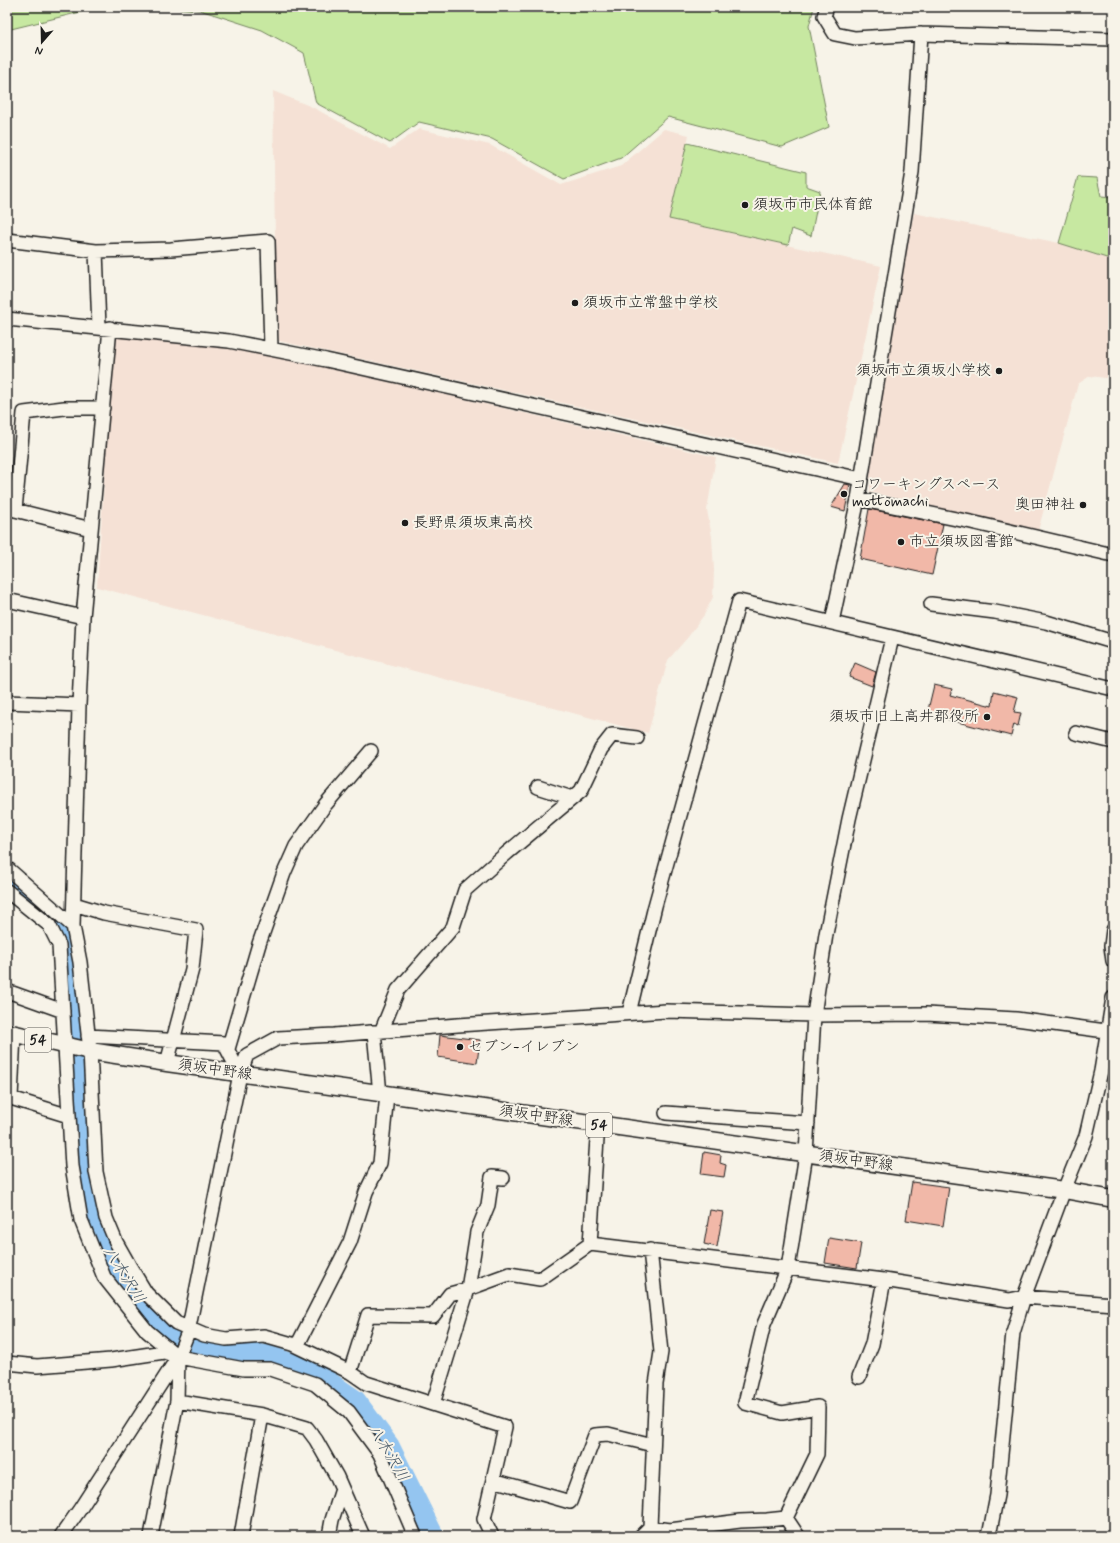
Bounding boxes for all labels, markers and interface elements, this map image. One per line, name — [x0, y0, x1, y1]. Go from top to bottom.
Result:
north arrow — [22, 22, 62, 62]
text: N — [33, 43, 45, 58]
place label: 須坂市市民体育館 — [753, 195, 873, 215]
marker: 須坂市市民体育館 — [740, 200, 750, 210]
place label: 須坂市立常盤中学校 — [583, 293, 718, 313]
marker: 須坂市立常盤中学校 — [570, 298, 580, 308]
place label: 須坂市立須坂小学校 — [856, 361, 991, 381]
marker: 須坂市立須坂小学校 — [994, 366, 1004, 376]
place label: コワーキングスペース mottomachi — [852, 475, 1000, 512]
marker: コワーキングスペース mottomachi — [839, 489, 849, 499]
place label: 奥田神社 — [1015, 495, 1075, 515]
marker: 奥田神社 — [1078, 500, 1088, 510]
place label: 長野県須坂東高校 — [413, 513, 533, 533]
marker: 長野県須坂東高校 — [400, 518, 410, 528]
place label: 市立須坂図書館 — [909, 532, 1014, 552]
marker: 市立須坂図書館 — [896, 537, 906, 547]
place label: 須坂市旧上高井郡役所 — [829, 707, 979, 727]
marker: 須坂市旧上高井郡役所 — [982, 712, 992, 722]
road number: 54 — [25, 1028, 51, 1052]
place label: セブン-イレブン — [468, 1037, 580, 1057]
marker: セブン-イレブン — [455, 1042, 465, 1052]
street label: 須坂中野線 — [176, 1055, 254, 1085]
street label: 須坂中野線 — [497, 1101, 575, 1131]
road number: 54 — [586, 1113, 612, 1137]
street label: 須坂中野線 — [817, 1146, 895, 1176]
water label: 八木沢川 — [98, 1242, 150, 1308]
water label: 八木沢川 — [363, 1420, 413, 1486]

